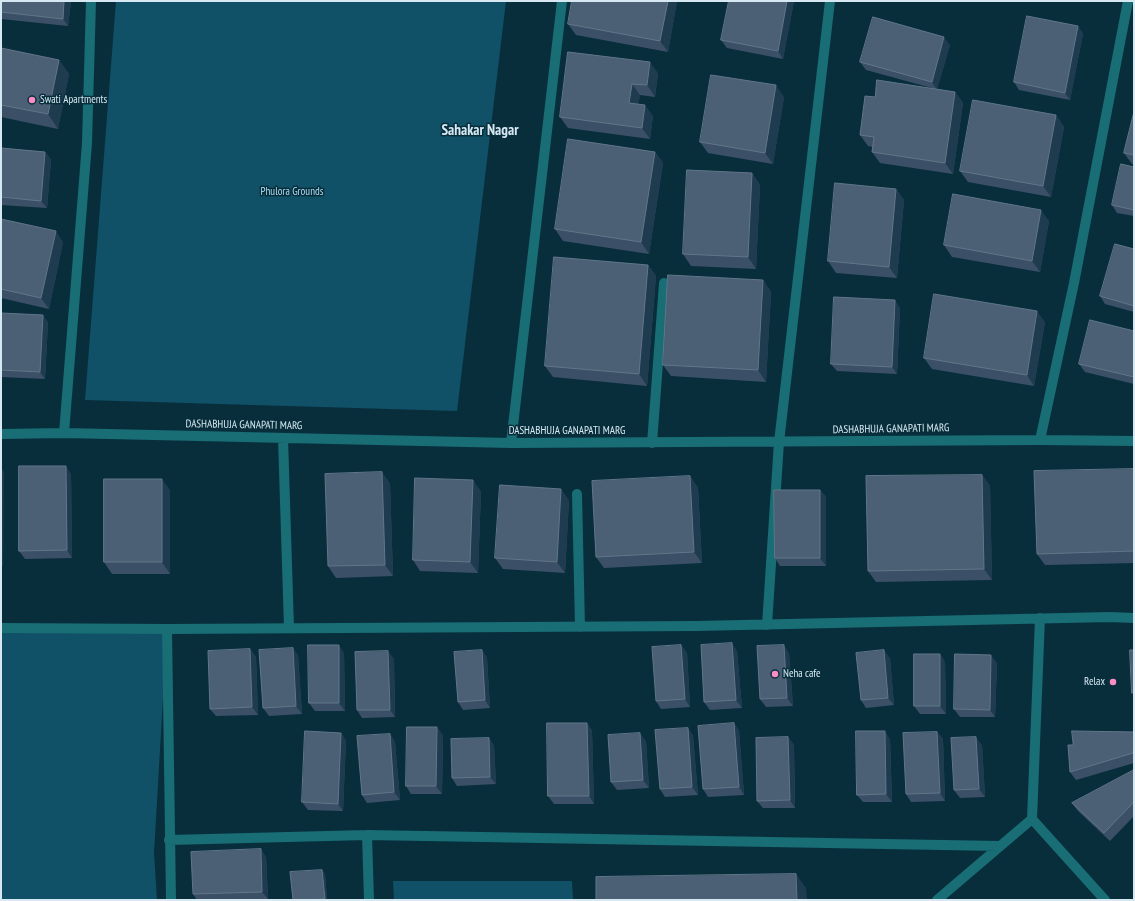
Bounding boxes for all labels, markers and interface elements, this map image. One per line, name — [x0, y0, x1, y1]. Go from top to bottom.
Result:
place label: Swati Apartments — [40, 93, 107, 107]
marker: Swati Apartments — [27, 95, 37, 105]
district label: Sahakar Nagar — [441, 122, 519, 140]
park label: Phulora Grounds — [261, 185, 323, 199]
street label: DASHABHUJA GANAPATI MARG — [186, 417, 302, 433]
street label: DASHABHUJA GANAPATI MARG — [833, 421, 949, 437]
street label: DASHABHUJA GANAPATI MARG — [509, 424, 625, 438]
place label: Neha cafe — [783, 667, 821, 681]
marker: Neha cafe — [770, 669, 780, 679]
place label: Relax — [1084, 675, 1105, 689]
marker: Relax — [1108, 677, 1118, 687]

